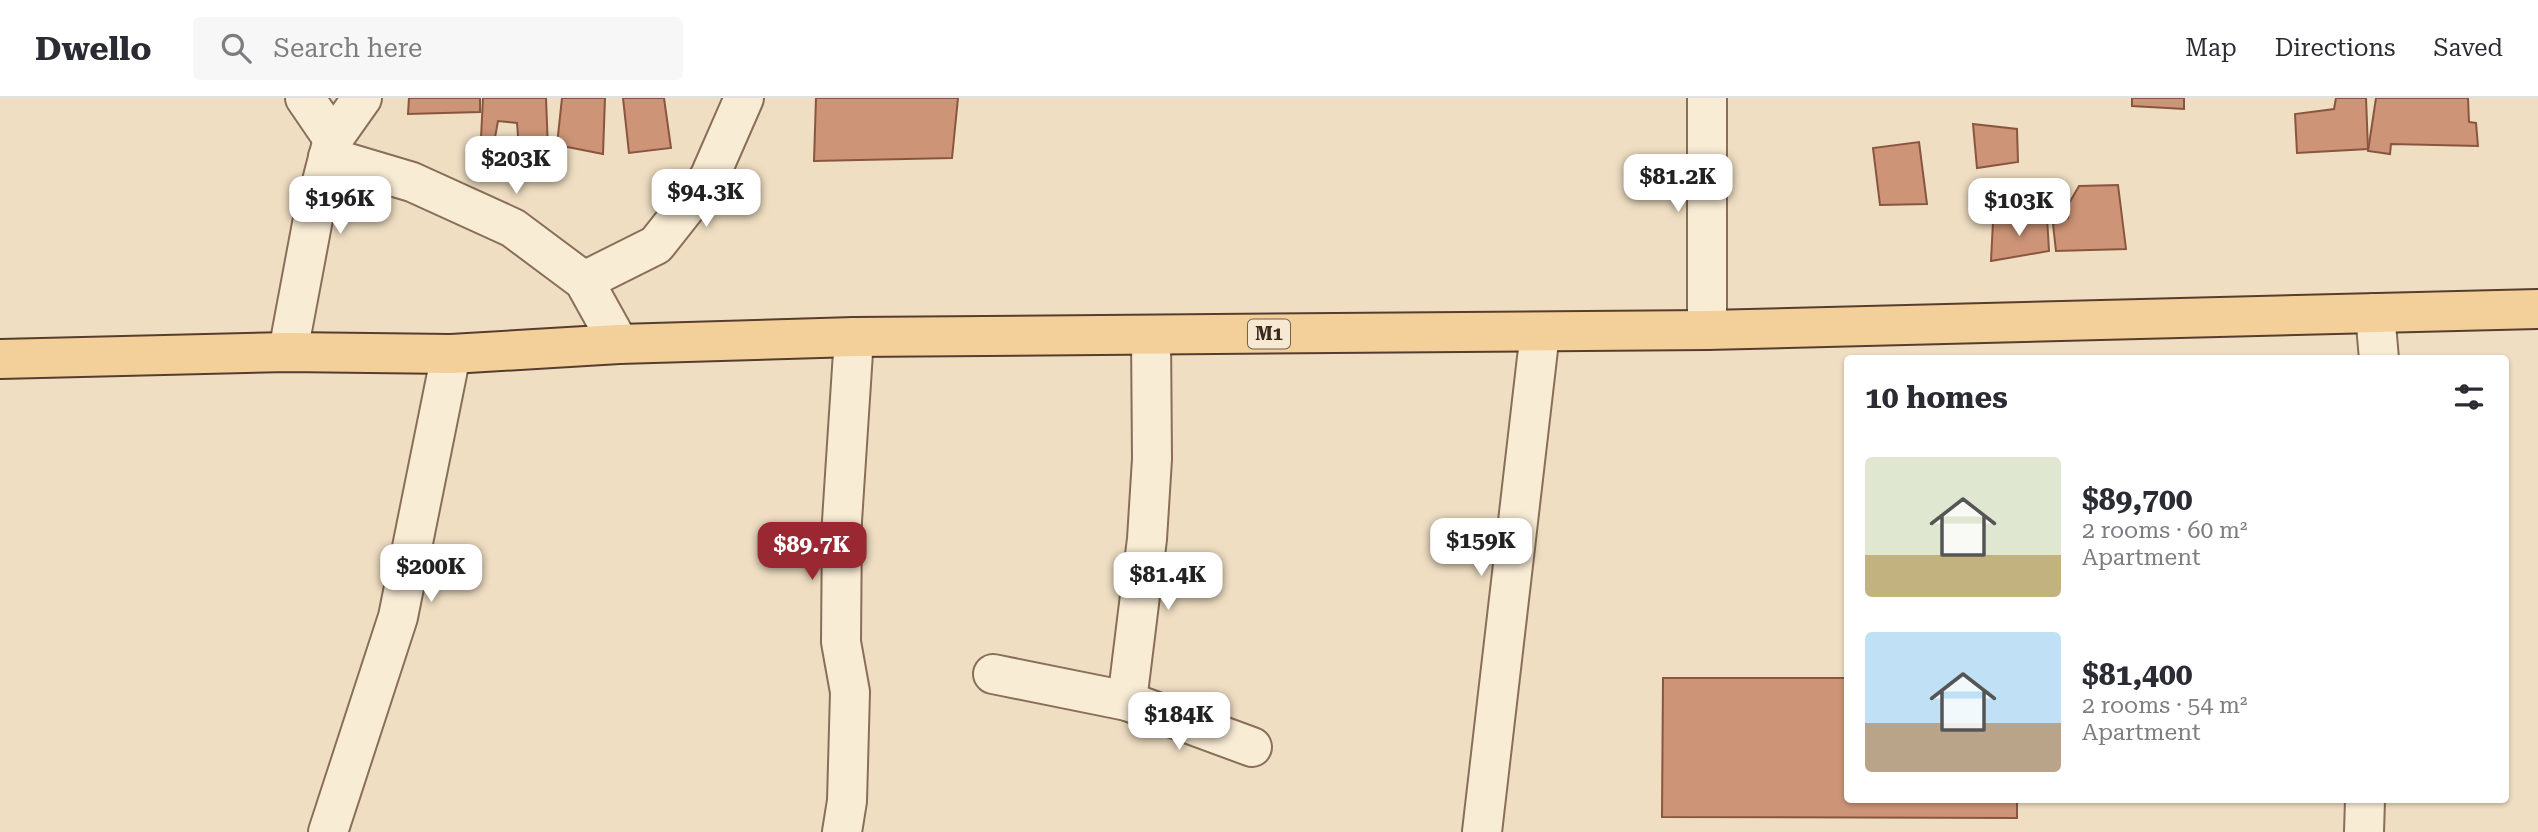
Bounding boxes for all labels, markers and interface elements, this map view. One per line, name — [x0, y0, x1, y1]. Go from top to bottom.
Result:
search box — [193, 17, 683, 80]
text: Dwello — [35, 29, 151, 68]
icon: search — [217, 29, 255, 67]
text: Search here — [273, 33, 422, 63]
text: Map — [2185, 34, 2237, 62]
text: Directions — [2275, 34, 2395, 62]
text: Saved — [2433, 34, 2503, 62]
pin: $203K — [467, 136, 565, 196]
text: $203K — [481, 145, 551, 172]
pin: $81.2K — [1621, 155, 1735, 214]
text: $81.2K — [1640, 163, 1716, 190]
pin: $94.3K — [649, 170, 763, 229]
pin: $196K — [291, 176, 389, 236]
text: $94.3K — [668, 178, 744, 205]
pin: $103K — [1970, 178, 2068, 238]
text: $196K — [305, 185, 375, 212]
text: $103K — [1984, 187, 2054, 214]
road number: M1 — [1248, 320, 1290, 348]
icon: filters — [2450, 378, 2488, 416]
text: 10 homes — [1865, 380, 2008, 415]
text: $89,700 — [2082, 482, 2193, 517]
icon: home — [1921, 485, 2005, 569]
text: 2 rooms · 60 m² — [2082, 517, 2248, 544]
pin: $159K — [1432, 518, 1530, 578]
pin: $89.7K — [755, 522, 869, 582]
text: $159K — [1446, 527, 1516, 554]
text: $89.7K — [774, 531, 850, 558]
text: Apartment — [2082, 544, 2201, 571]
pin: $200K — [382, 545, 480, 604]
pin: $81.4K — [1111, 552, 1225, 612]
text: $200K — [396, 553, 466, 580]
text: $81.4K — [1130, 561, 1206, 588]
text: $81,400 — [2082, 657, 2193, 692]
icon: home — [1921, 660, 2005, 744]
pin: $184K — [1130, 692, 1228, 752]
text: 2 rooms · 54 m² — [2082, 692, 2248, 719]
text: $184K — [1144, 701, 1214, 728]
text: Apartment — [2082, 719, 2201, 746]

